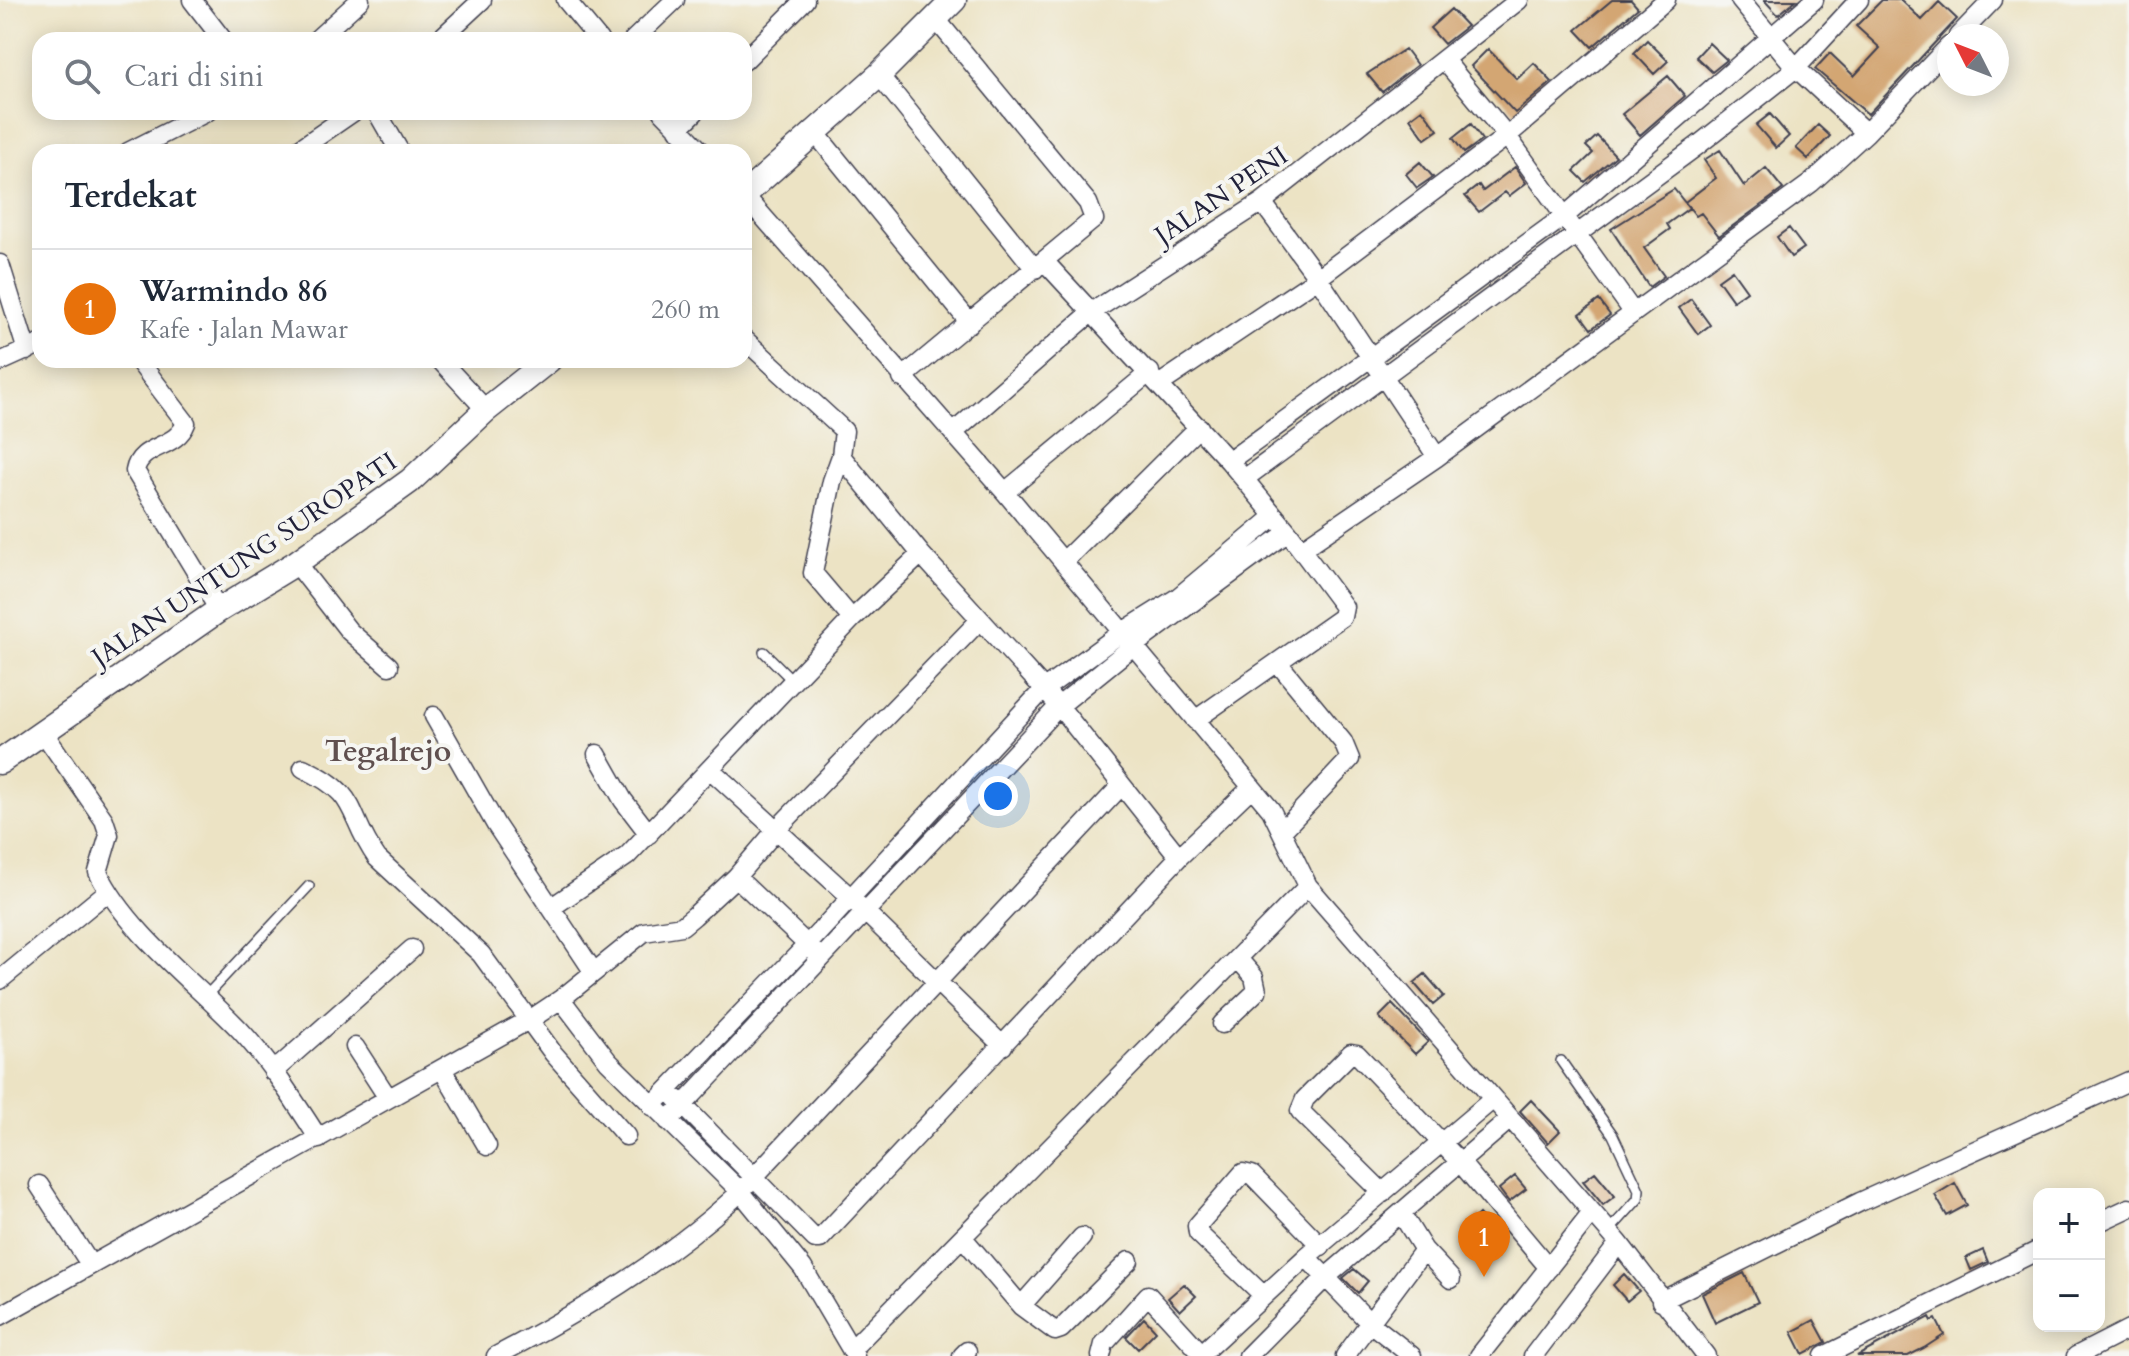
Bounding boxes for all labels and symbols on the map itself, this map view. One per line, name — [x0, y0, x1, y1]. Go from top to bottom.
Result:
north arrow — [1937, 24, 2009, 96]
street label: JALAN PENI — [1145, 138, 1295, 255]
street label: JALAN UNTUNG SUROPATI — [82, 444, 404, 677]
district label: Tegalrejo — [325, 731, 451, 772]
your location — [978, 776, 1018, 816]
pin: 1 — [1458, 1211, 1510, 1277]

